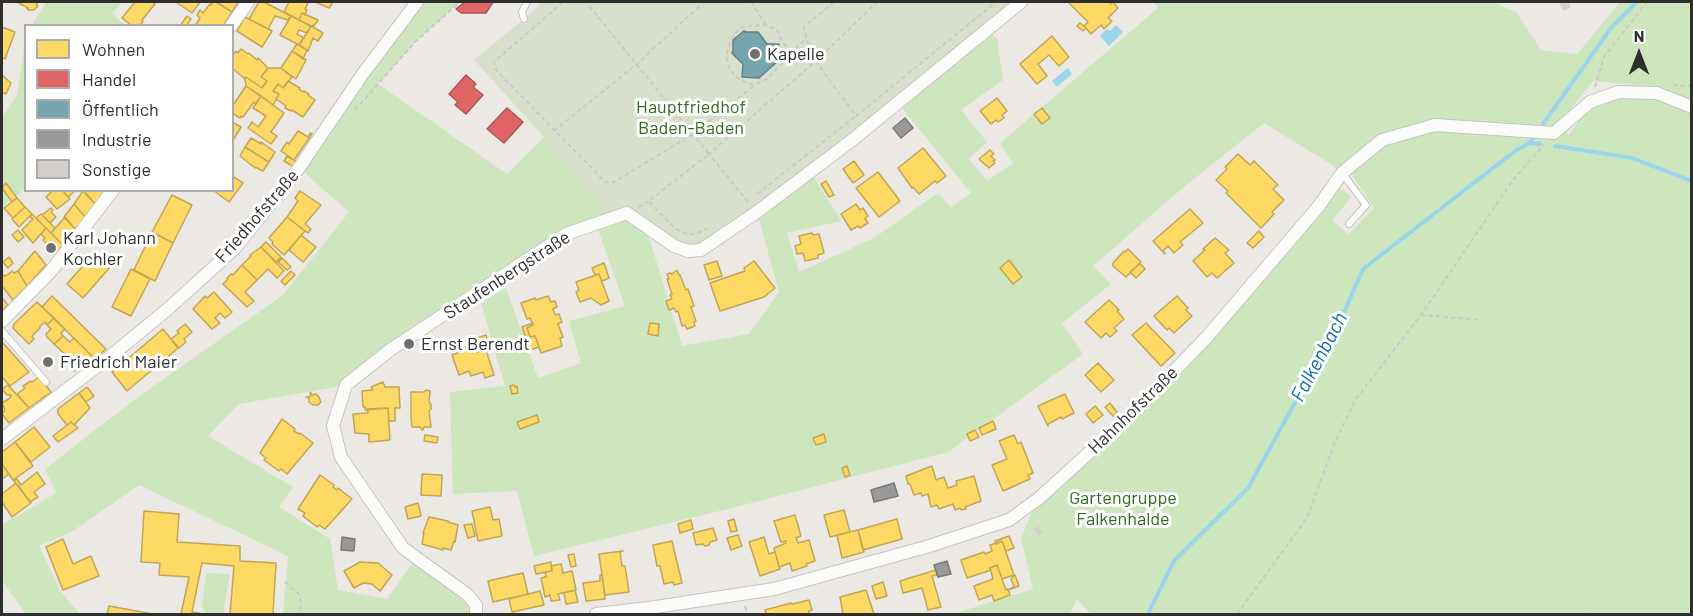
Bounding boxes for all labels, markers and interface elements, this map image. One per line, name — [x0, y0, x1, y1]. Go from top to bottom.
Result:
legend — [24, 24, 234, 192]
north arrow — [1609, 24, 1669, 84]
text: N — [1634, 26, 1644, 45]
text: Wohnen — [82, 38, 145, 60]
place label: Kapelle — [767, 43, 824, 65]
marker: Kapelle — [748, 47, 762, 61]
text: Handel — [82, 68, 136, 90]
park label: Hauptfriedhof Baden-Baden — [636, 96, 746, 138]
text: Öffentlich — [82, 98, 159, 120]
text: Industrie — [82, 128, 152, 150]
text: Sonstige — [82, 158, 151, 180]
street label: Friedhofstraße — [211, 165, 303, 267]
street label: Staufenbergstraße — [440, 226, 574, 324]
place label: Karl Johann Kochler — [63, 227, 156, 270]
marker: Karl Johann Kochler — [44, 241, 58, 255]
water label: Falkenbach — [1286, 308, 1352, 406]
place label: Ernst Berendt — [421, 333, 530, 355]
marker: Ernst Berendt — [402, 337, 416, 351]
place label: Friedrich Maier — [60, 351, 177, 373]
marker: Friedrich Maier — [41, 355, 55, 369]
street label: Hahnhofstraße — [1084, 362, 1182, 458]
park label: Gartengruppe Falkenhalde — [1069, 487, 1177, 530]

